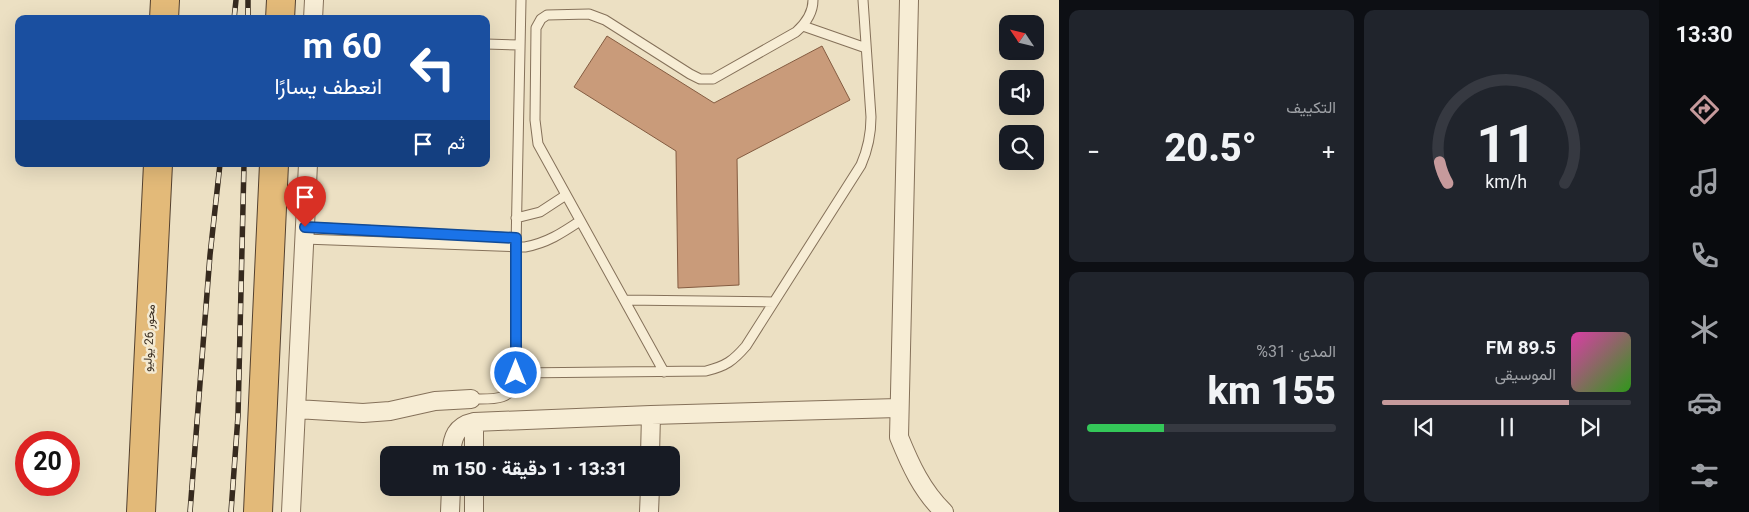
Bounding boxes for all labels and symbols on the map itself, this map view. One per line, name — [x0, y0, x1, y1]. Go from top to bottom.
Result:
north arrow — [999, 15, 1044, 60]
pin — [284, 176, 326, 227]
street label: محور 26 يوليو — [139, 304, 161, 372]
position arrow — [489, 346, 541, 398]
speed limit sign: 20 — [15, 431, 80, 496]

